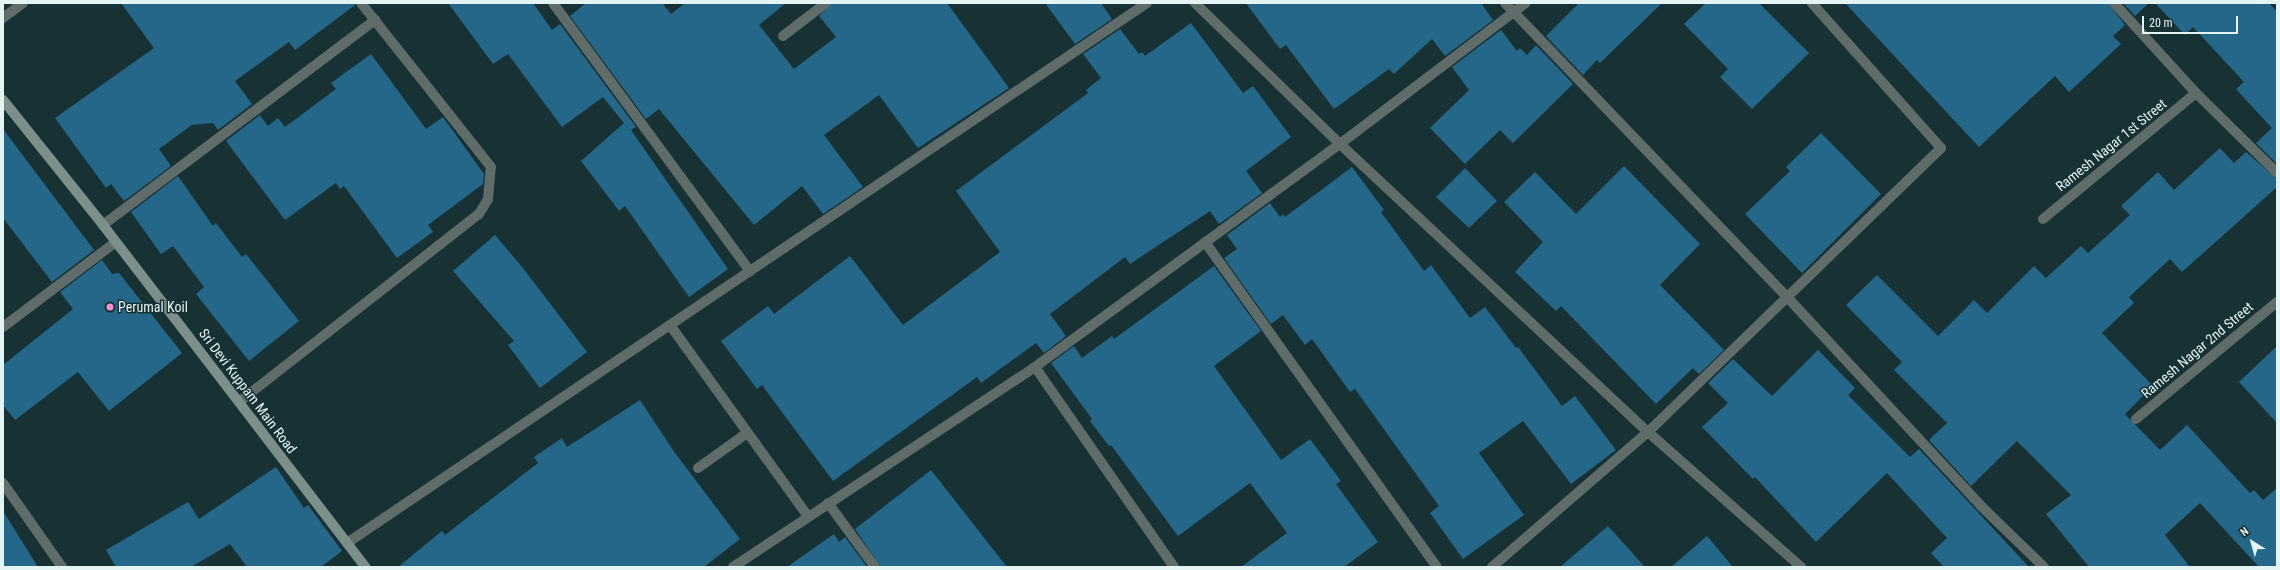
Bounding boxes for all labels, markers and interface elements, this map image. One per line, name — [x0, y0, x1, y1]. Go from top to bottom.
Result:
scale bar — [2144, 8, 2240, 34]
text: 20 m — [2149, 16, 2173, 30]
street label: Ramesh Nagar 1st Street — [2052, 95, 2170, 195]
street label: Ramesh Nagar 2nd Street — [2138, 298, 2256, 402]
place label: Perumal Koil — [118, 299, 188, 315]
marker: Perumal Koil — [105, 302, 115, 312]
street label: Sri Devi Kuppam Main Road — [196, 325, 300, 457]
north arrow — [2232, 522, 2272, 562]
text: N — [2238, 525, 2251, 539]

